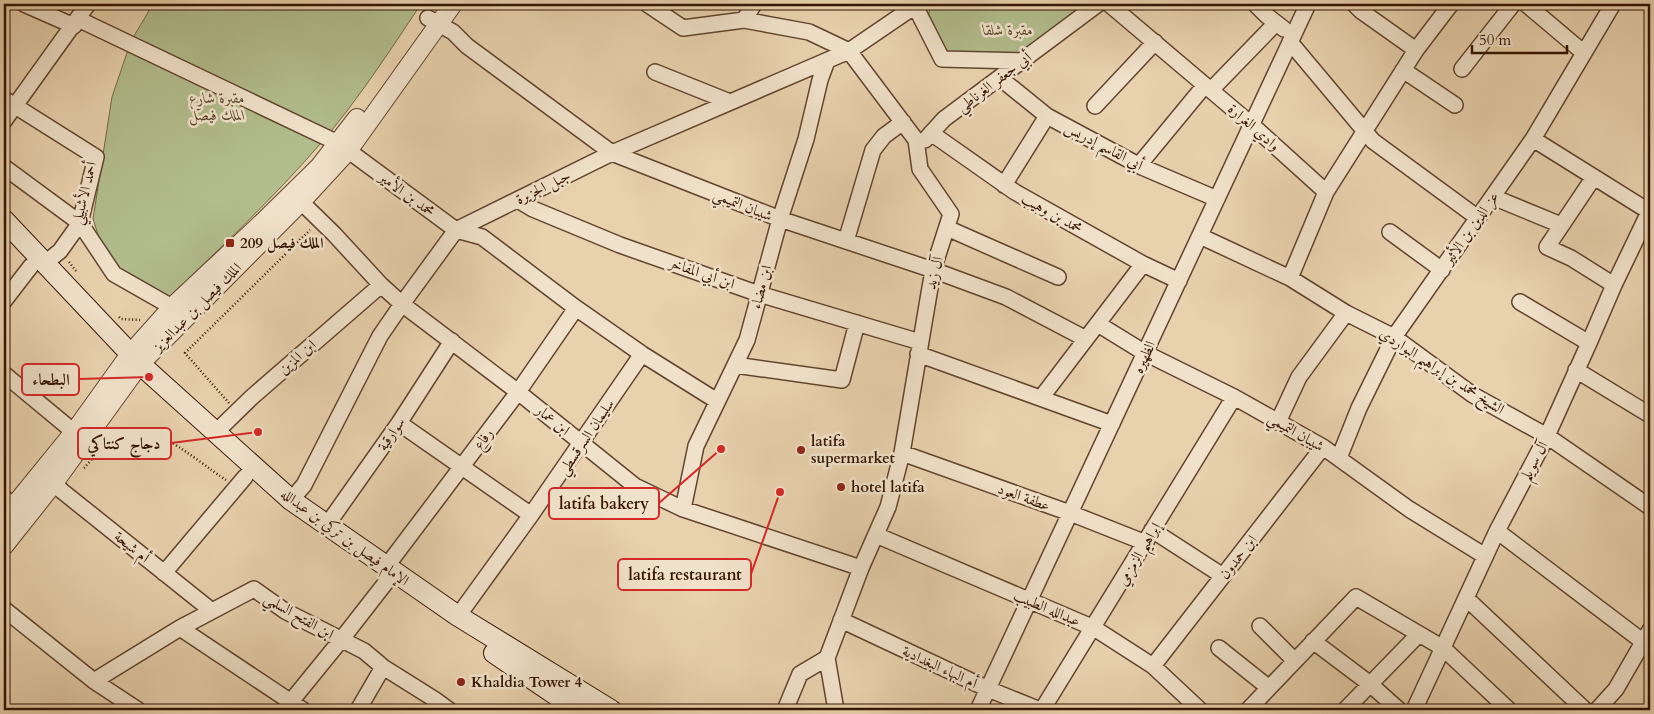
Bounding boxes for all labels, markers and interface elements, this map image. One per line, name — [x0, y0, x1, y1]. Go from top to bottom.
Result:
park label: مقبرة شلقا — [981, 20, 1033, 40]
scale bar — [1472, 22, 1566, 54]
text: 50 m — [1479, 30, 1511, 50]
street label: أبي جعفر الغرناطي — [952, 46, 1038, 120]
park label: مقبرة شارع الملك فيصل — [189, 88, 245, 126]
street label: وادي الغرارة — [1222, 99, 1284, 157]
street label: أبي القاسم إدريس — [1059, 116, 1148, 180]
street label: أحمد الأشبيلي — [66, 159, 105, 228]
street label: محمد بن الأمير — [374, 165, 440, 221]
street label: جبل الجزيرة — [512, 165, 574, 210]
street label: شيبان التميمي — [709, 184, 776, 230]
street label: عز الدين بن الأثير — [1437, 187, 1504, 271]
street label: محمد بن وهيب — [1018, 188, 1086, 238]
place label: الملك فيصل 209 — [240, 233, 323, 254]
marker: الملك فيصل 209 — [224, 237, 236, 249]
street label: ابن أبي المفاخر — [664, 251, 738, 295]
street label: آل زيد — [920, 253, 948, 292]
street label: الملك فيصل بن عبدالعزيز — [147, 258, 247, 358]
street label: ابن مضاء — [746, 263, 776, 311]
street label: الشيخ محمد بن إبراهيم البواردي — [1373, 323, 1508, 423]
street label: ابن المزين — [274, 335, 320, 379]
street label: الظهيره — [1128, 337, 1160, 377]
callout: البطحاء — [22, 364, 79, 395]
text: البطحاء — [32, 369, 70, 391]
street label: سليمان السرقسطي — [553, 395, 622, 481]
street label: ابن عمار — [530, 399, 574, 440]
street label: شيبان التميمي — [1262, 408, 1328, 460]
street label: سوارقية — [372, 413, 410, 455]
street label: رفاع — [468, 424, 500, 456]
callout: دجاج كنتاكي — [78, 428, 171, 459]
place label: latifa supermarket — [811, 431, 896, 468]
text: دجاج كنتاكي — [86, 433, 161, 458]
street label: آل سويلم — [1515, 436, 1558, 487]
marker: latifa supermarket — [795, 444, 807, 456]
place label: hotel latifa — [851, 477, 925, 497]
street label: عطفة العود — [995, 478, 1053, 516]
marker: hotel latifa — [835, 481, 847, 493]
street label: الإمام فيصل بن تركي بن عبدالله — [275, 484, 413, 593]
callout: latifa bakery — [549, 488, 659, 519]
text: latifa bakery — [559, 493, 649, 515]
street label: إبراهيم الزمزمي — [1112, 517, 1171, 592]
street label: أم شيحة — [108, 526, 155, 570]
street label: ابن حمدون — [1214, 531, 1262, 583]
callout: latifa restaurant — [618, 559, 751, 590]
text: latifa restaurant — [628, 564, 742, 586]
street label: عبدالله الطبيب — [1010, 585, 1084, 631]
street label: ابن الفتح السلمي — [258, 588, 338, 648]
street label: أم البهاء البغدادية — [898, 640, 982, 696]
place label: Khaldia Tower 4 — [471, 672, 582, 692]
marker: Khaldia Tower 4 — [455, 676, 467, 688]

